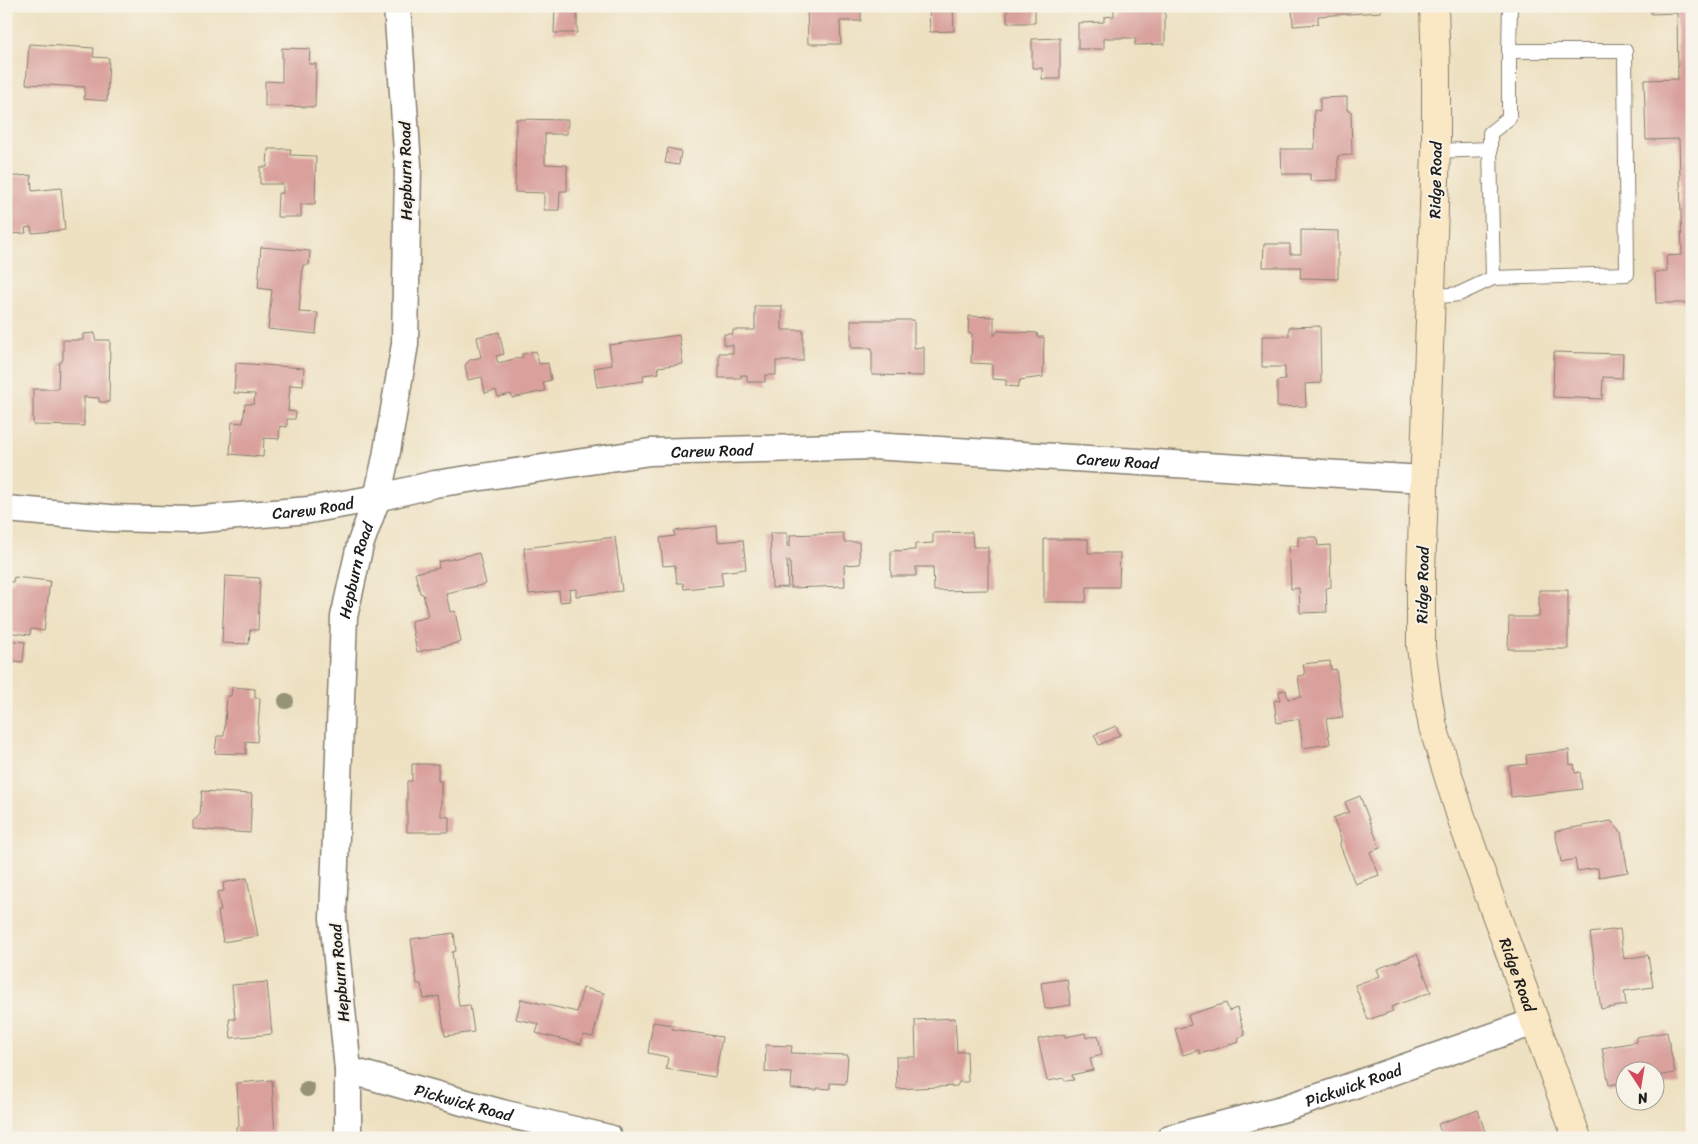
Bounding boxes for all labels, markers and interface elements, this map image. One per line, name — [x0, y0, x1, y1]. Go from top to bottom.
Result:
street label: Hepburn Road — [390, 120, 421, 221]
street label: Ridge Road — [1420, 140, 1451, 219]
street label: Carew Road — [671, 435, 755, 466]
street label: Carew Road — [1076, 444, 1161, 478]
street label: Carew Road — [271, 488, 358, 528]
street label: Hepburn Road — [330, 517, 383, 621]
street label: Ridge Road — [1407, 545, 1438, 624]
street label: Hepburn Road — [321, 921, 358, 1023]
street label: Ridge Road — [1491, 934, 1545, 1017]
street label: Pickwick Road — [1301, 1055, 1407, 1116]
north arrow — [1616, 1062, 1666, 1112]
street label: Pickwick Road — [411, 1075, 517, 1130]
text: N — [1635, 1085, 1651, 1112]

